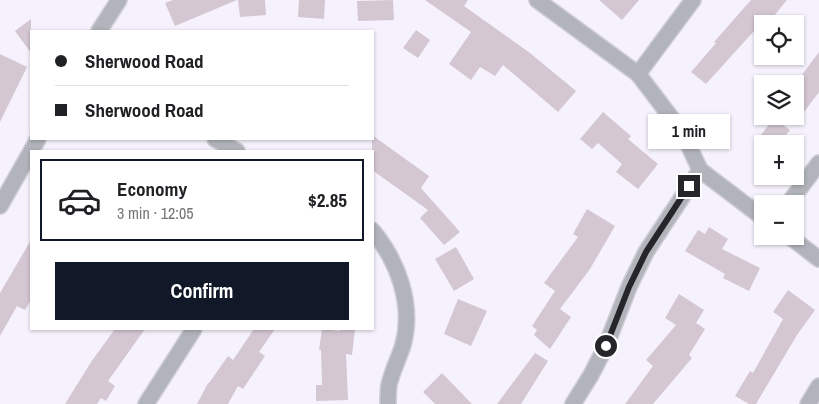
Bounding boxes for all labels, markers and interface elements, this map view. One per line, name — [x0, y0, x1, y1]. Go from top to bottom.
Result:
map controls — [754, 15, 804, 245]
button: locate — [754, 15, 804, 65]
text: Sherwood Road — [85, 48, 204, 74]
button: layers — [754, 75, 804, 125]
text: Sherwood Road — [85, 97, 204, 123]
callout: 1 min — [648, 114, 730, 148]
text: 1 min — [672, 120, 706, 142]
button: + — [754, 135, 804, 185]
route end — [678, 175, 700, 197]
text: Economy — [117, 176, 187, 202]
icon: car — [57, 178, 102, 223]
text: $2.85 — [308, 187, 347, 213]
button: − — [754, 195, 804, 245]
text: 3 min · 12:05 — [117, 202, 194, 224]
button: Confirm — [55, 262, 349, 320]
route start — [595, 335, 617, 357]

